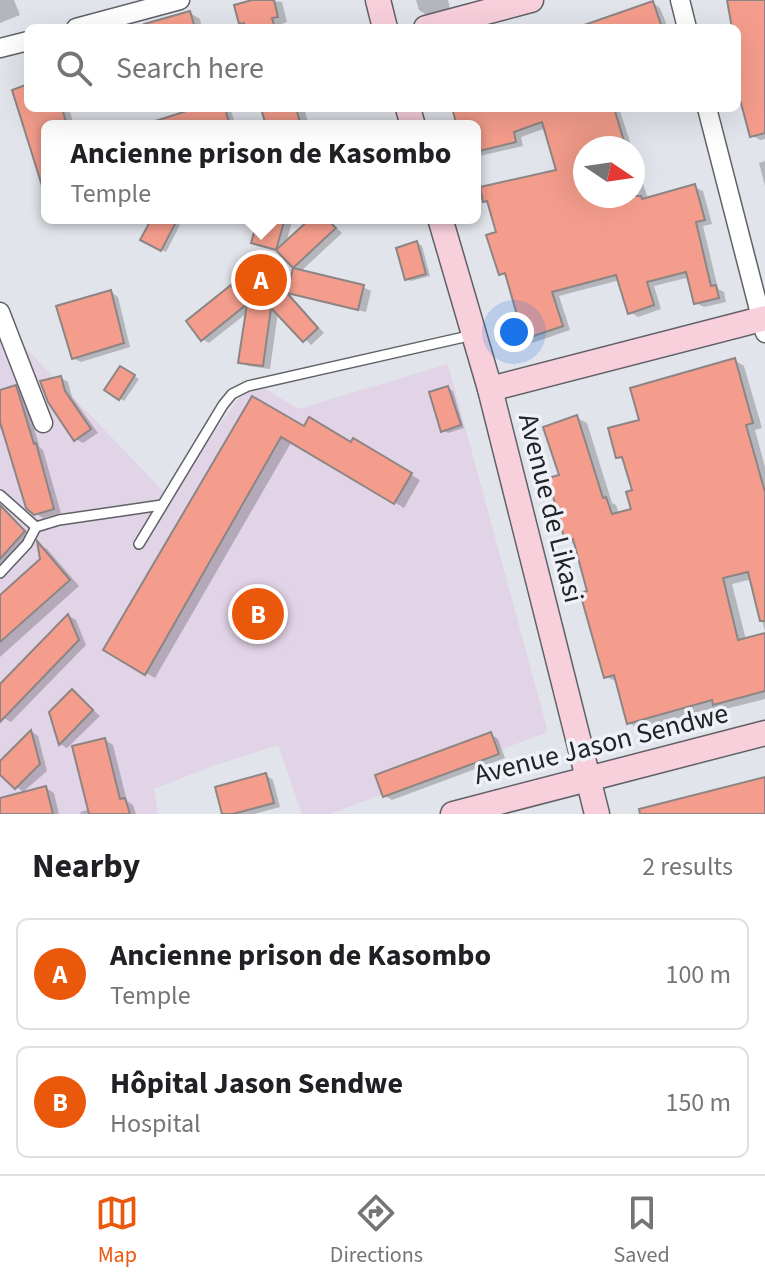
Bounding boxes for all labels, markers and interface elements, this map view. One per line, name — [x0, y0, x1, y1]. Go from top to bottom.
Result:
search box — [24, 24, 741, 112]
icon: search — [52, 46, 96, 90]
text: Search here — [116, 47, 264, 90]
popup — [41, 120, 481, 224]
text: Ancienne prison de Kasombo — [70, 132, 452, 175]
north arrow — [573, 136, 645, 208]
text: Temple — [70, 175, 151, 212]
pin: A — [235, 250, 287, 310]
your location — [494, 312, 534, 352]
street label: Avenue de Likasi — [508, 409, 594, 607]
pin: B — [232, 584, 284, 644]
street label: Avenue Jason Sendwe — [470, 693, 732, 795]
text: Nearby — [32, 842, 140, 891]
text: 2 results — [642, 848, 733, 885]
text: Ancienne prison de Kasombo — [110, 934, 491, 977]
text: A — [53, 956, 67, 993]
text: 100 m — [665, 956, 731, 993]
text: Temple — [110, 977, 191, 1014]
text: Hôpital Jason Sendwe — [110, 1062, 403, 1105]
text: B — [52, 1084, 68, 1121]
text: 150 m — [665, 1084, 731, 1121]
text: Hospital — [110, 1105, 201, 1142]
tab: Map — [95, 1191, 139, 1271]
tab: Directions — [330, 1191, 423, 1271]
tab: Saved — [614, 1191, 670, 1271]

